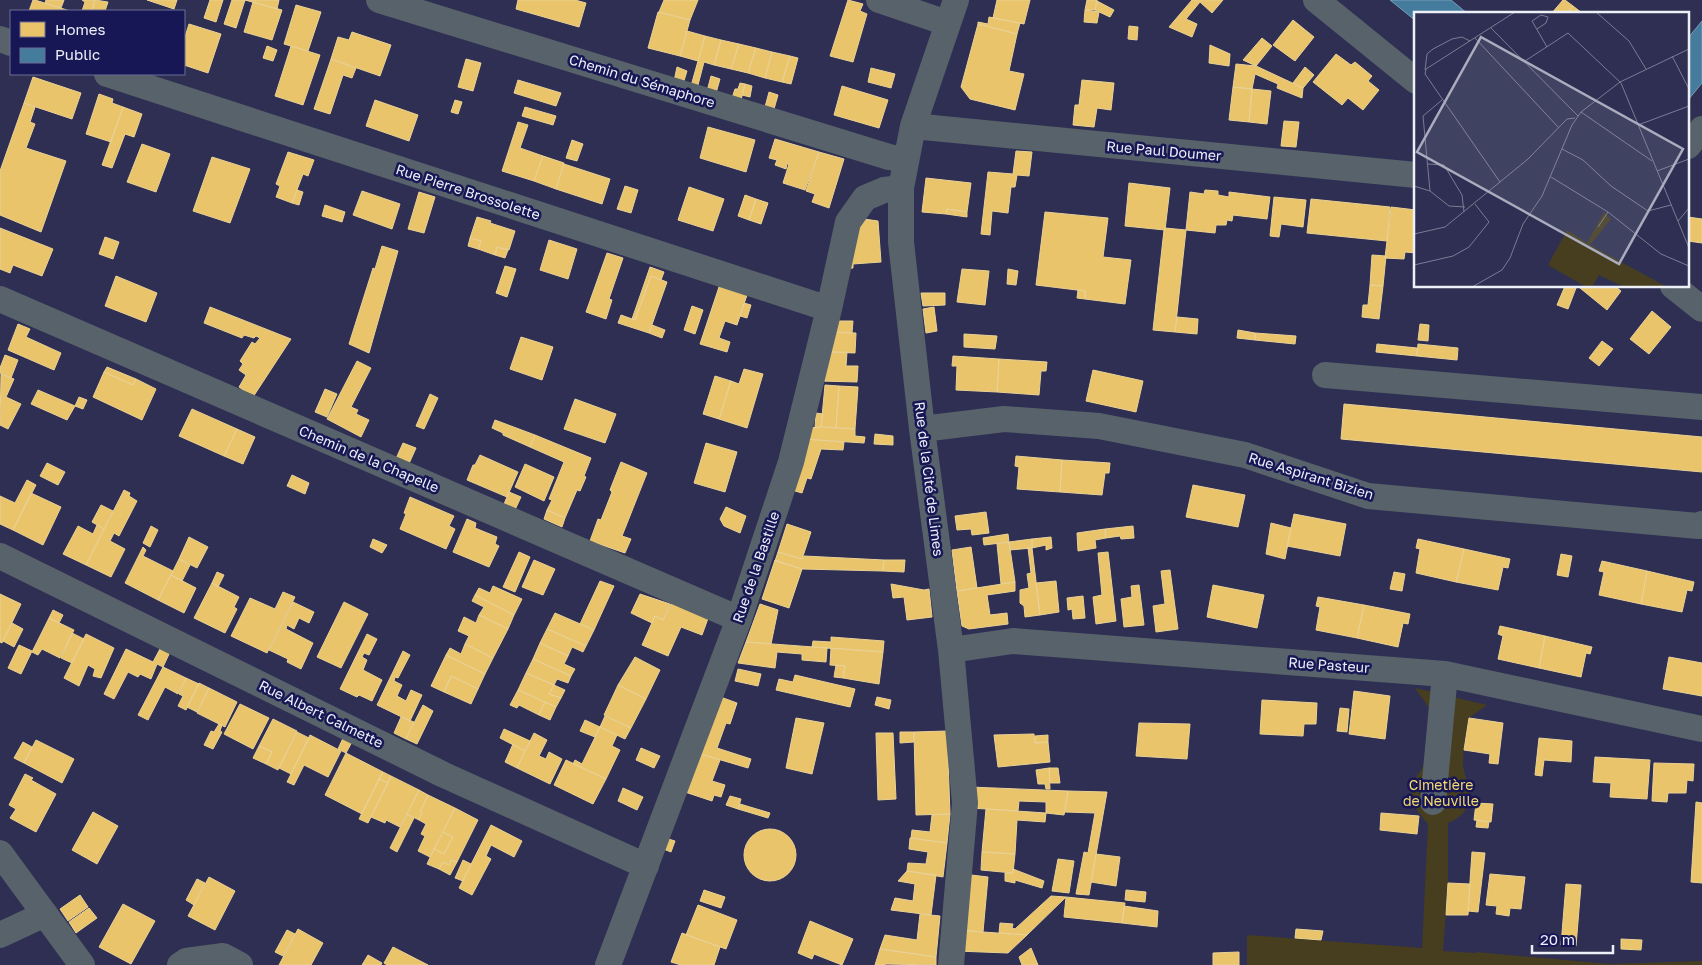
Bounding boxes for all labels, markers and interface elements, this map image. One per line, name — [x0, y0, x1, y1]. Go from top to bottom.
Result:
legend — [10, 10, 185, 75]
inset map — [1414, 12, 1690, 288]
text: Homes — [55, 20, 105, 38]
text: Public — [55, 45, 100, 63]
street label: Chemin du Sémaphore — [567, 50, 717, 111]
street label: Rue Paul Doumer — [1106, 137, 1223, 164]
street label: Rue Pierre Brossolette — [394, 160, 542, 223]
street label: Rue de la Cité de Limes — [912, 401, 947, 557]
street label: Chemin de la Chapelle — [297, 421, 442, 496]
street label: Rue Aspirant Bizien — [1247, 448, 1376, 503]
street label: Rue de la Bastille — [729, 509, 783, 625]
street label: Rue Pasteur — [1288, 653, 1371, 676]
street label: Rue Albert Calmette — [256, 676, 386, 751]
park label: Cimetière de Neuville — [1403, 776, 1479, 809]
scale bar — [1532, 922, 1613, 954]
text: 20 m — [1540, 930, 1575, 948]

